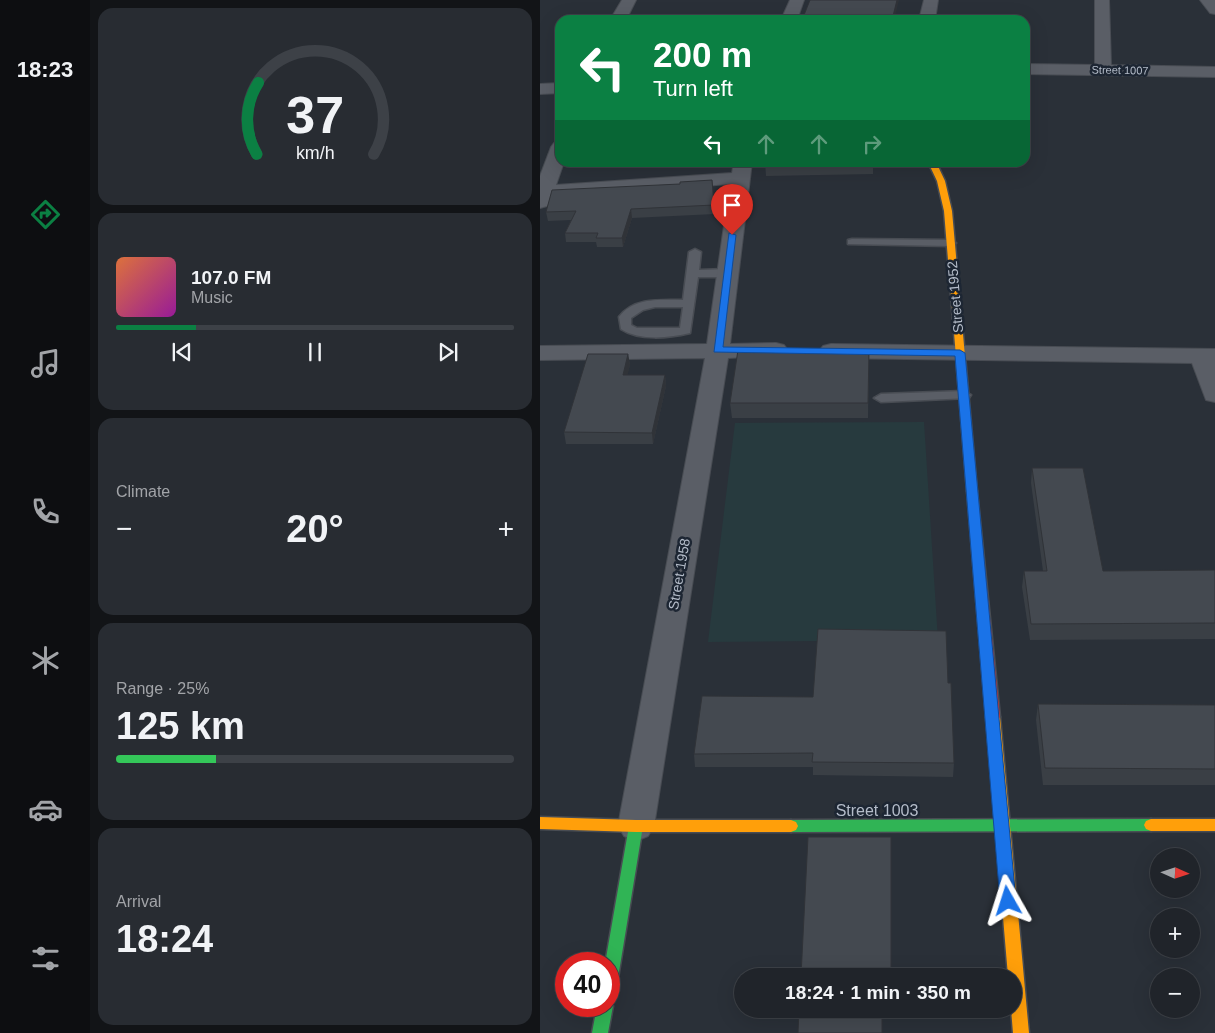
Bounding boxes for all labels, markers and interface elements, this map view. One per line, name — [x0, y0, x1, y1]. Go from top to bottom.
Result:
icon: left — [570, 35, 635, 100]
text: 200 m — [653, 35, 752, 74]
text: 18:23 — [17, 57, 73, 82]
street label: Street 1007 — [1091, 64, 1149, 76]
text: Turn left — [653, 76, 733, 101]
text: 37 — [286, 86, 344, 144]
icon: left — [699, 130, 727, 158]
icon: ahead — [752, 130, 780, 158]
icon: ahead — [805, 130, 833, 158]
icon: right — [858, 130, 886, 158]
text: km/h — [296, 143, 334, 163]
pin — [711, 184, 753, 235]
icon: arrive — [718, 191, 746, 219]
icon: directions — [28, 197, 63, 232]
street label: Street 1952 — [944, 260, 966, 334]
text: 107.0 FM — [191, 267, 271, 288]
text: Music — [191, 289, 233, 306]
icon: previous — [168, 338, 196, 366]
icon: pause — [301, 338, 329, 366]
icon: next — [434, 338, 462, 366]
icon: music — [28, 346, 63, 381]
text: Climate — [116, 483, 170, 500]
icon: phone — [28, 494, 63, 529]
text: 20° — [286, 508, 344, 550]
text: − — [116, 513, 132, 544]
text: + — [498, 513, 514, 544]
street label: Street 1958 — [665, 537, 693, 611]
icon: climate — [28, 643, 63, 678]
text: Range · 25% — [116, 680, 209, 697]
text: 125 km — [116, 705, 245, 747]
icon: car — [28, 792, 63, 827]
street label: Street 1003 — [836, 802, 918, 819]
north arrow — [1150, 848, 1200, 898]
map controls — [1150, 848, 1200, 1018]
position arrow — [981, 874, 1033, 926]
text: Arrival — [116, 893, 161, 910]
button: + — [1150, 908, 1200, 958]
text: 18:24 — [116, 918, 213, 960]
icon: filters — [28, 941, 63, 976]
speed limit sign: 40 — [555, 952, 620, 1017]
button: − — [1150, 968, 1200, 1018]
text: 18:24 · 1 min · 350 m — [785, 982, 971, 1003]

